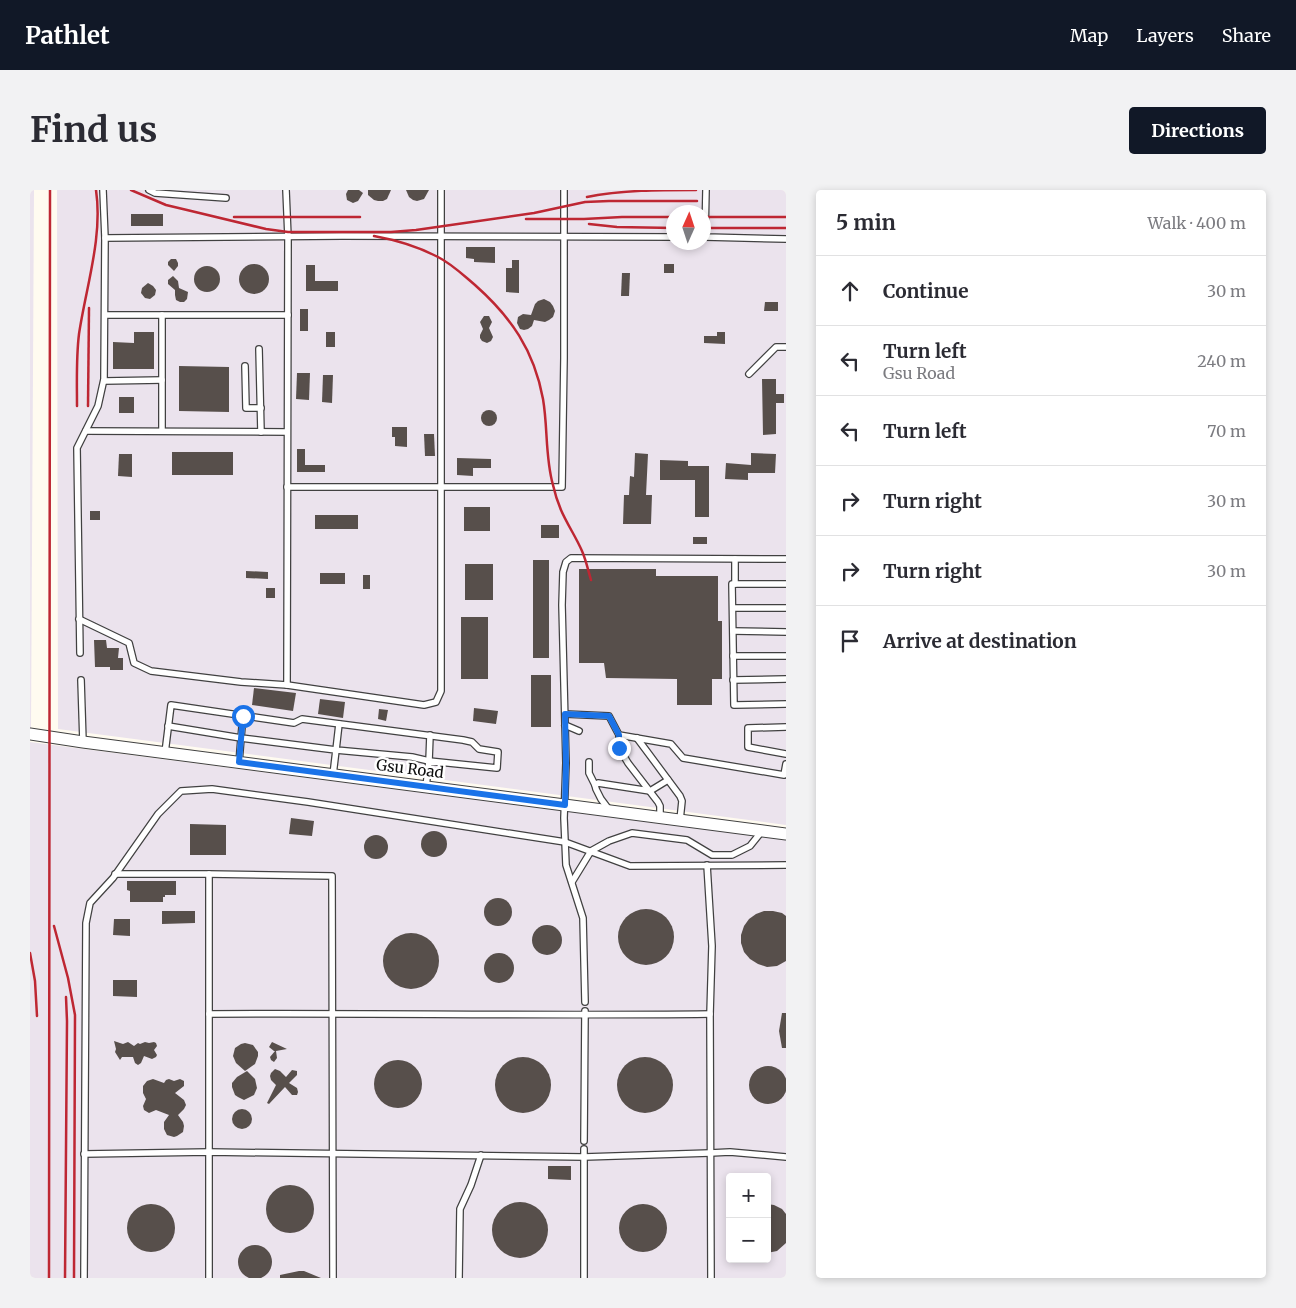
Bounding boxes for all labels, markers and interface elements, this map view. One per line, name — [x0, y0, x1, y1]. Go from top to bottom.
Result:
text: Pathlet — [25, 20, 110, 51]
text: Map — [1070, 24, 1108, 47]
text: Layers — [1136, 24, 1194, 47]
text: Share — [1222, 24, 1271, 47]
button: Directions — [1129, 107, 1266, 154]
text: Find us — [30, 108, 157, 152]
north arrow — [666, 205, 711, 250]
text: 5 min — [836, 209, 896, 236]
text: Walk · 400 m — [1147, 213, 1246, 233]
icon: ahead — [836, 277, 864, 305]
text: Continue — [883, 279, 969, 303]
text: 30 m — [1207, 281, 1246, 301]
text: Turn left — [883, 339, 967, 363]
icon: left — [836, 347, 864, 375]
text: 240 m — [1197, 351, 1246, 371]
text: Gsu Road — [883, 363, 955, 383]
icon: left — [836, 417, 864, 445]
text: Turn left — [883, 419, 967, 443]
text: 70 m — [1207, 421, 1246, 441]
icon: right — [836, 487, 864, 515]
text: Turn right — [883, 489, 982, 513]
text: 30 m — [1207, 491, 1246, 511]
icon: right — [836, 557, 864, 585]
text: Turn right — [883, 559, 982, 583]
text: 30 m — [1207, 561, 1246, 581]
icon: arrive — [836, 627, 864, 655]
text: Arrive at destination — [883, 629, 1077, 653]
route start — [232, 705, 255, 728]
route end — [608, 737, 631, 760]
street label: Gsu Road — [375, 755, 445, 782]
map controls — [726, 1173, 771, 1263]
button: + — [726, 1173, 771, 1218]
button: − — [726, 1218, 771, 1263]

